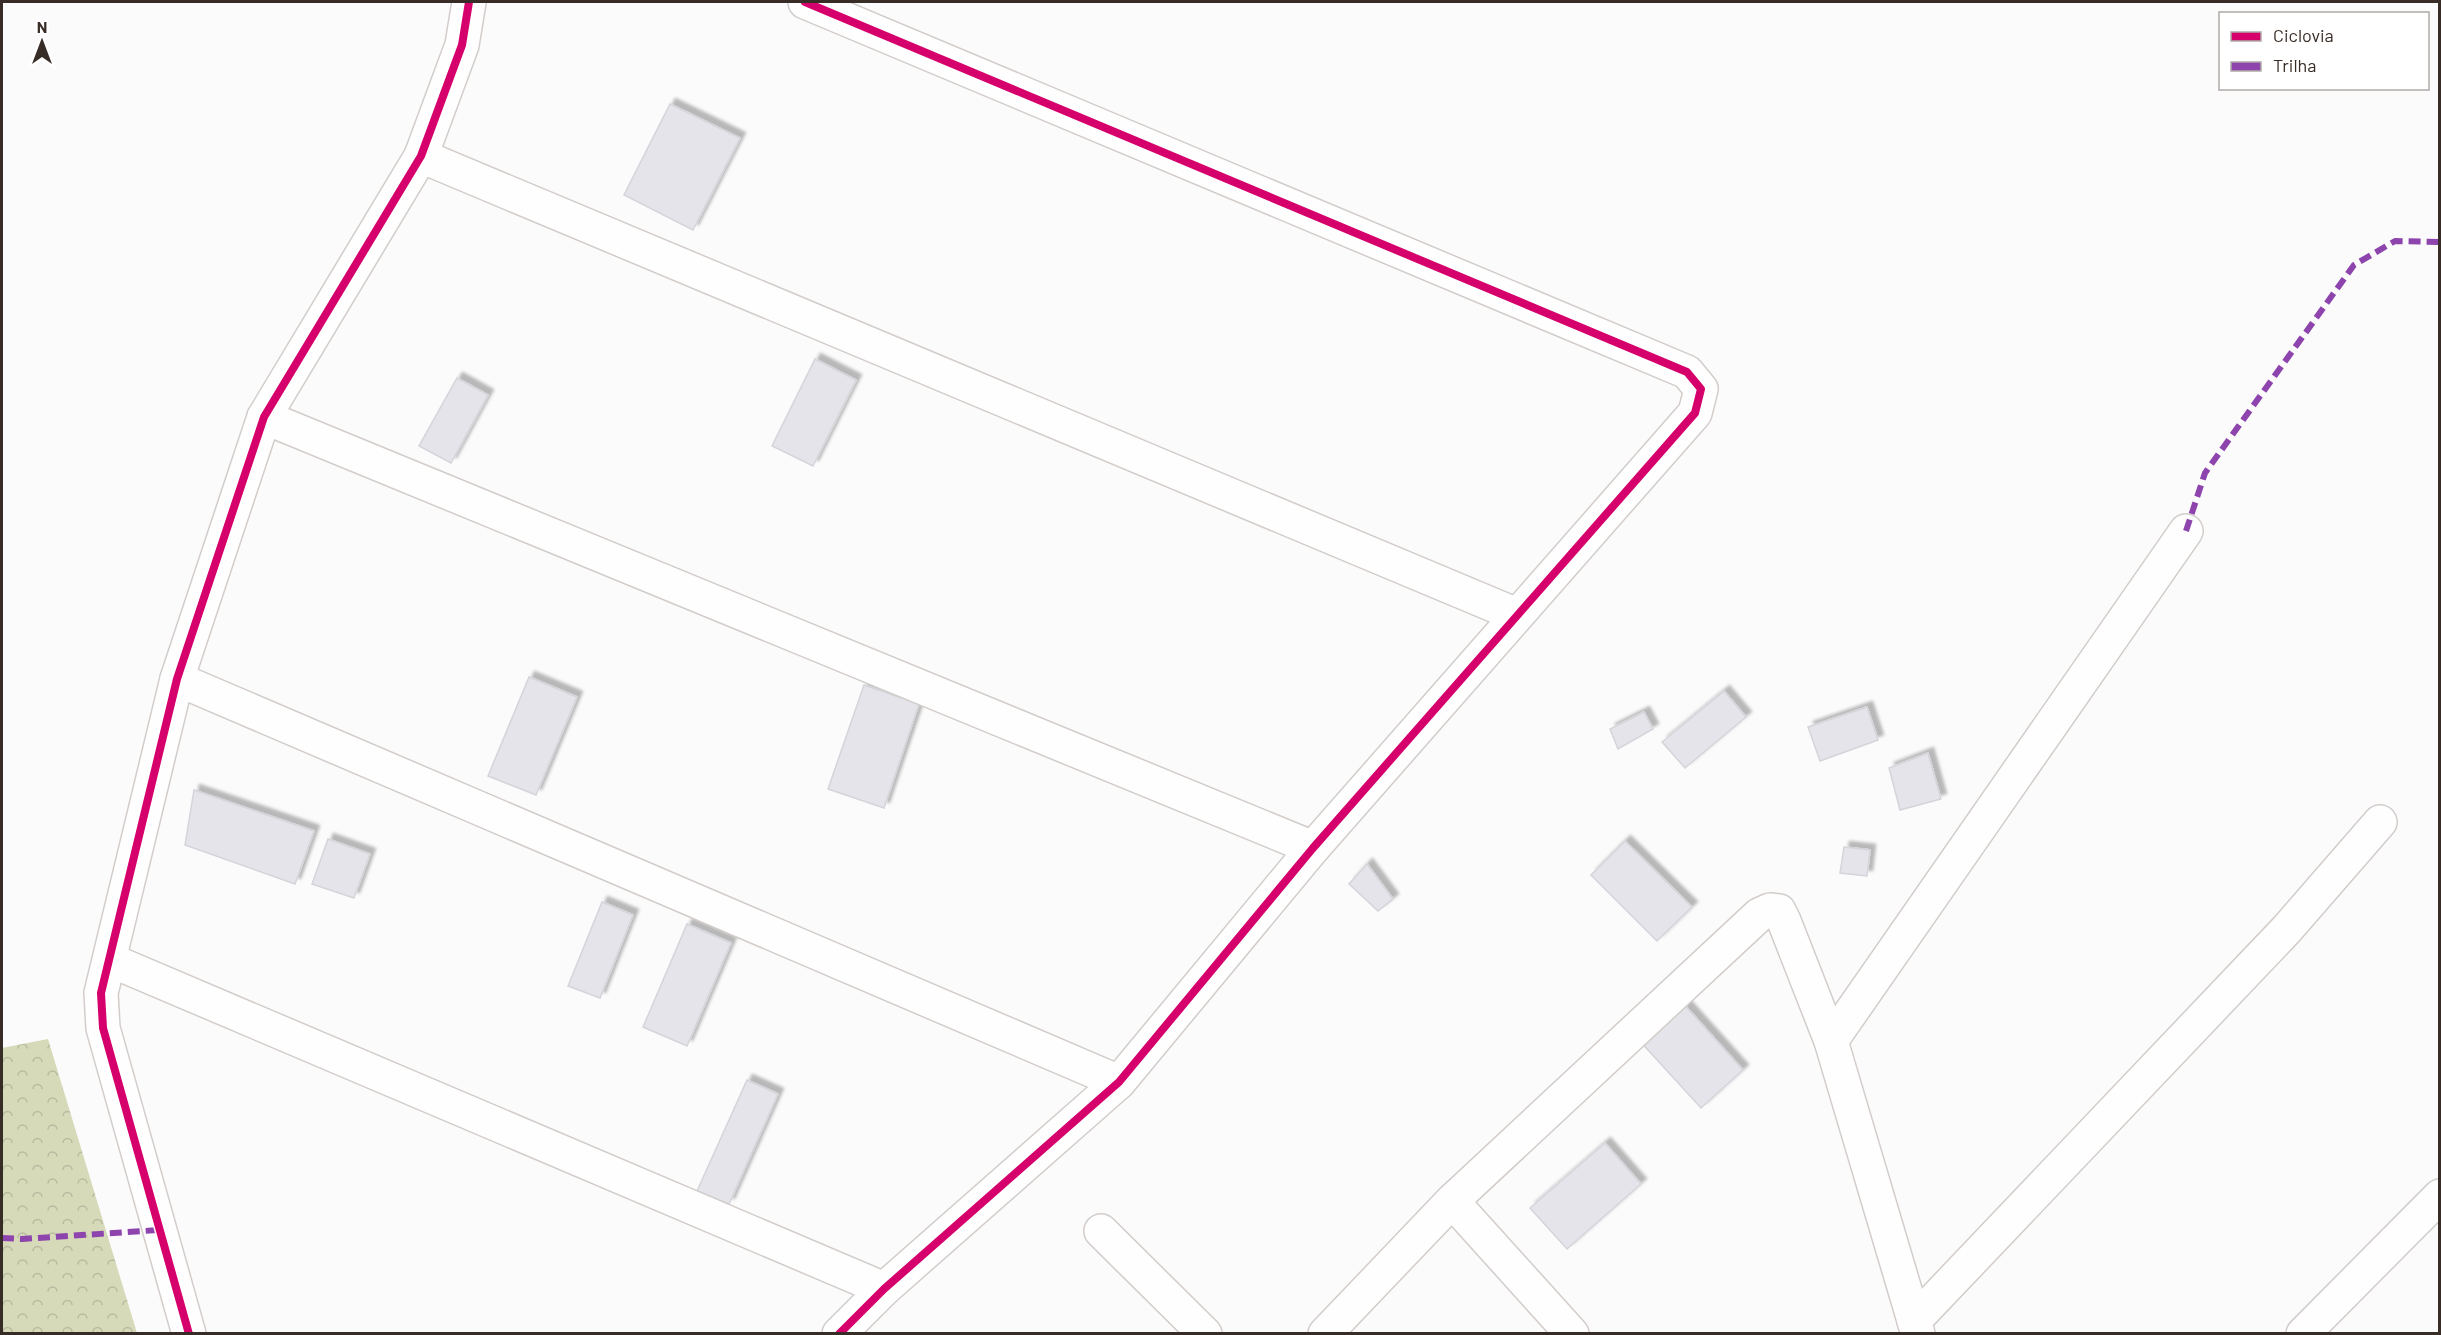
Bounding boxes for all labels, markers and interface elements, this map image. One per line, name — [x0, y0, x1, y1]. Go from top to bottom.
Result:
north arrow — [12, 12, 72, 72]
legend — [2219, 12, 2429, 90]
text: N — [37, 17, 47, 36]
text: Ciclovia — [2273, 24, 2334, 46]
text: Trilha — [2273, 54, 2317, 76]

